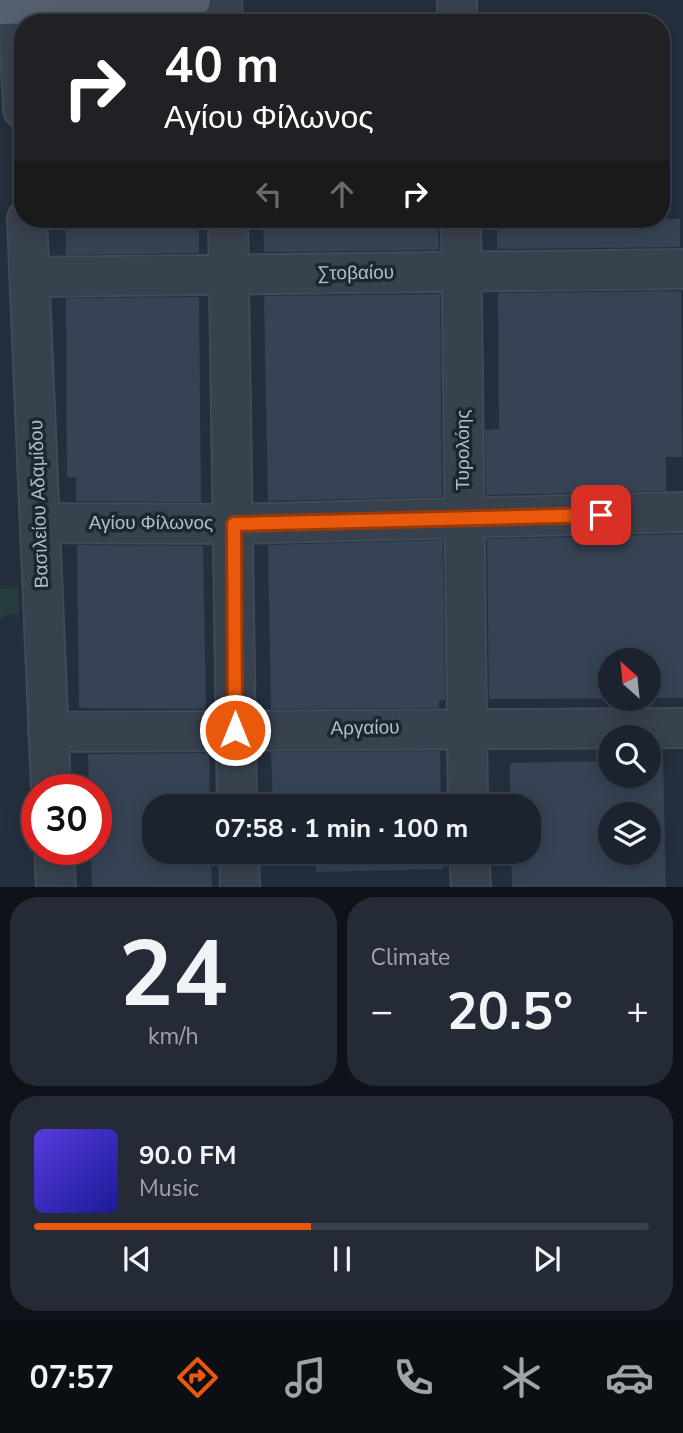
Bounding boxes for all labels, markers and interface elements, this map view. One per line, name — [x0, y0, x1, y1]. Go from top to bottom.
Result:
text: 40 m — [164, 32, 279, 99]
icon: right — [49, 42, 140, 133]
text: Αγίου Φίλωνος — [164, 96, 374, 139]
icon: left — [250, 175, 288, 213]
icon: ahead — [323, 175, 361, 213]
icon: right — [396, 175, 434, 213]
street label: Στοβαίου — [318, 259, 394, 287]
street label: Τυρολόης — [450, 410, 476, 490]
street label: Βασιλείου Αδαμίδου — [23, 419, 55, 589]
pin — [571, 485, 631, 545]
icon: arrive — [582, 496, 620, 534]
street label: Αγίου Φίλωνος — [89, 510, 213, 536]
north arrow — [598, 648, 662, 710]
map controls — [598, 648, 661, 865]
position arrow — [198, 693, 272, 767]
street label: Αργαίου — [330, 714, 400, 742]
button: search — [598, 725, 661, 788]
speed limit sign: 30 — [21, 774, 112, 865]
button: layers — [598, 802, 661, 865]
text: 07:58 · 1 min · 100 m — [215, 811, 468, 846]
text: 24 — [119, 913, 228, 1037]
text: Climate — [371, 942, 450, 973]
text: 20.5° — [447, 976, 573, 1047]
text: − — [371, 986, 393, 1037]
text: + — [626, 986, 649, 1037]
text: km/h — [148, 1021, 199, 1052]
text: 90.0 FM — [139, 1138, 236, 1173]
text: Music — [139, 1173, 199, 1204]
icon: previous — [118, 1240, 156, 1278]
icon: pause — [323, 1240, 361, 1278]
icon: next — [528, 1240, 566, 1278]
icon: directions — [173, 1353, 222, 1402]
icon: music — [281, 1353, 330, 1402]
icon: phone — [389, 1353, 438, 1402]
icon: climate — [497, 1353, 546, 1402]
icon: car — [605, 1353, 654, 1402]
text: 07:57 — [29, 1356, 114, 1399]

